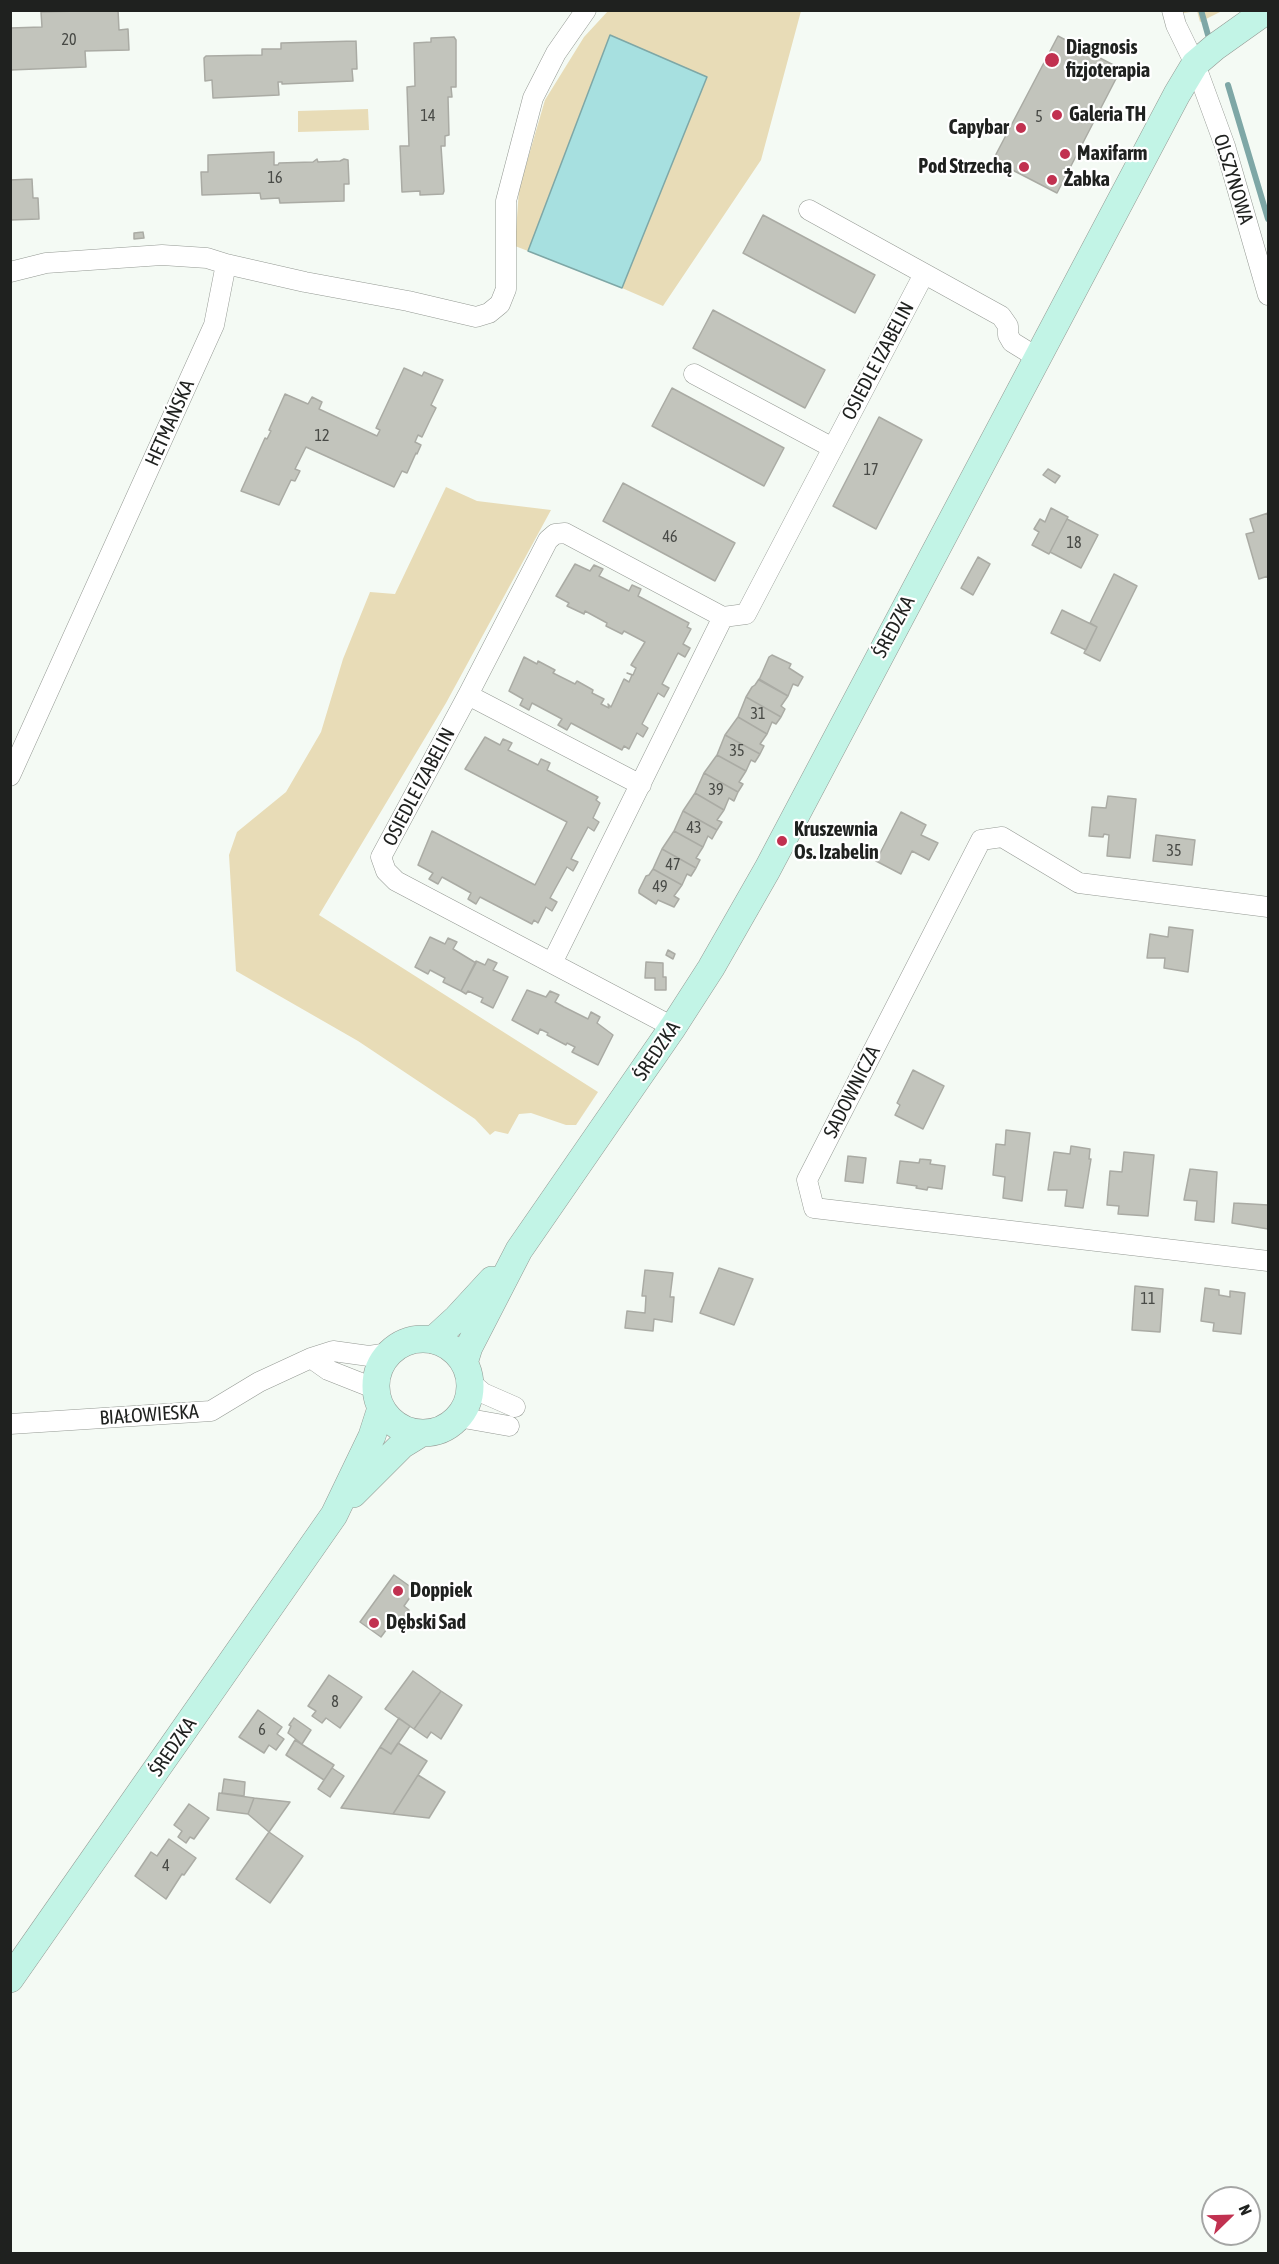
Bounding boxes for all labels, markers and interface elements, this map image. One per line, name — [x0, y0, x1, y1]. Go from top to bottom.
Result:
house number: 20 — [61, 30, 77, 50]
place label: Diagnosis fizjoterapia — [1066, 36, 1150, 83]
marker: Diagnosis fizjoterapia — [1043, 51, 1061, 69]
place label: Galeria TH — [1069, 103, 1146, 127]
house number: 14 — [420, 106, 436, 126]
house number: 5 — [1035, 107, 1043, 127]
marker: Galeria TH — [1050, 108, 1064, 122]
place label: Capybar — [949, 116, 1009, 140]
marker: Capybar — [1014, 121, 1028, 135]
street label: OLSZYNOWA — [1208, 131, 1258, 227]
place label: Maxifarm — [1077, 142, 1147, 166]
marker: Maxifarm — [1058, 147, 1072, 161]
place label: Pod Strzechą — [918, 155, 1012, 179]
marker: Pod Strzechą — [1017, 160, 1031, 174]
house number: 16 — [267, 168, 283, 188]
place label: Żabka — [1064, 168, 1110, 192]
marker: Żabka — [1045, 173, 1059, 187]
street label: OSIEDLE IZABELIN — [837, 298, 919, 424]
street label: HETMAŃSKA — [140, 376, 200, 470]
house number: 12 — [314, 426, 330, 446]
house number: 17 — [863, 460, 879, 480]
house number: 46 — [662, 527, 678, 547]
house number: 18 — [1066, 533, 1082, 553]
street label: ŚREDZKA — [868, 592, 920, 662]
house number: 31 — [750, 704, 766, 724]
street label: OSIEDLE IZABELIN — [378, 724, 460, 850]
house number: 35 — [729, 741, 745, 761]
house number: 39 — [708, 780, 724, 800]
house number: 43 — [686, 818, 702, 838]
place label: Kruszewnia Os. Izabelin — [794, 818, 879, 865]
marker: Kruszewnia Os. Izabelin — [775, 834, 789, 848]
house number: 35 — [1166, 841, 1182, 861]
house number: 47 — [665, 855, 681, 875]
house number: 49 — [652, 877, 668, 897]
street label: ŚREDZKA — [629, 1017, 685, 1085]
street label: SADOWNICZA — [819, 1042, 885, 1142]
house number: 11 — [1140, 1289, 1156, 1309]
street label: BIAŁOWIESKA — [99, 1400, 199, 1430]
place label: Doppiek — [410, 1579, 472, 1603]
marker: Doppiek — [391, 1584, 405, 1598]
place label: Dębski Sad — [386, 1611, 466, 1635]
marker: Dębski Sad — [367, 1616, 381, 1630]
house number: 8 — [331, 1692, 339, 1712]
street label: ŚREDZKA — [144, 1713, 202, 1781]
house number: 6 — [258, 1720, 266, 1740]
house number: 4 — [162, 1856, 170, 1876]
north arrow — [1201, 2186, 1261, 2246]
text: N — [1236, 2202, 1256, 2218]

